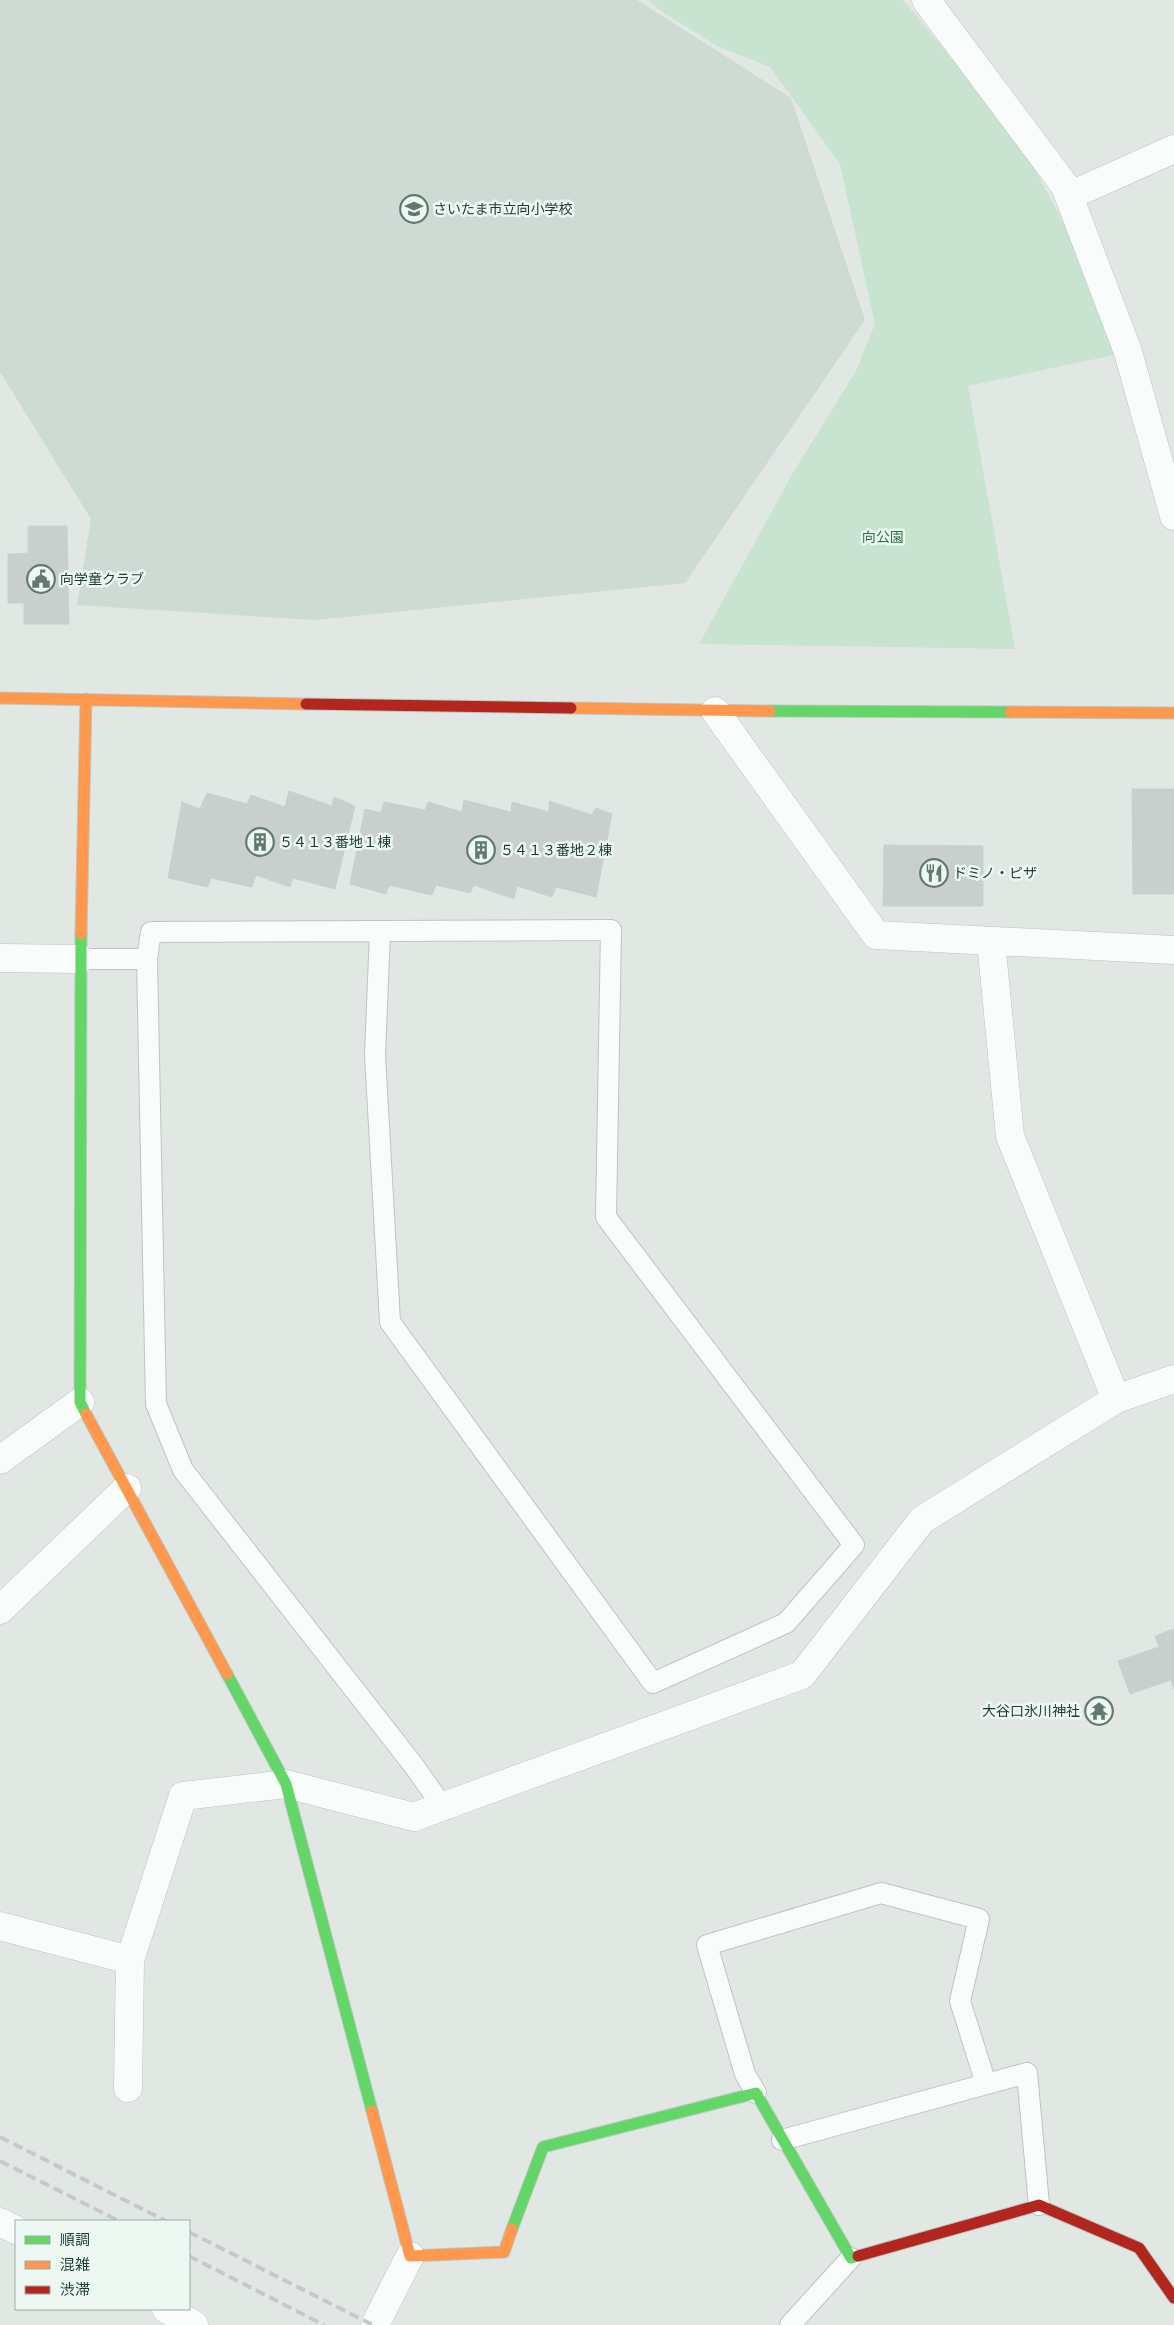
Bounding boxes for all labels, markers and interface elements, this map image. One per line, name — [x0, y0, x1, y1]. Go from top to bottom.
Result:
school or university icon: さいたま市立向小学校 — [399, 194, 429, 224]
place label: さいたま市立向小学校 — [433, 201, 573, 217]
park label: 向公園 — [862, 529, 904, 545]
public building icon: 向学童クラブ — [26, 564, 56, 594]
place label: 向学童クラブ — [60, 571, 144, 587]
building icon: ５４１３番地１棟 — [245, 827, 275, 857]
place label: ５４１３番地１棟 — [279, 834, 391, 850]
building icon: ５４１３番地２棟 — [466, 835, 496, 865]
place label: ５４１３番地２棟 — [500, 842, 612, 858]
restaurant icon: ドミノ・ピザ — [919, 858, 949, 888]
place label: ドミノ・ピザ — [953, 865, 1037, 881]
temple icon: 大谷口氷川神社 — [1084, 1696, 1114, 1726]
place label: 大谷口氷川神社 — [982, 1703, 1080, 1719]
legend — [15, 2220, 190, 2310]
text: 順調 — [60, 2231, 90, 2248]
text: 混雑 — [60, 2256, 90, 2273]
text: 渋滞 — [60, 2281, 90, 2298]

